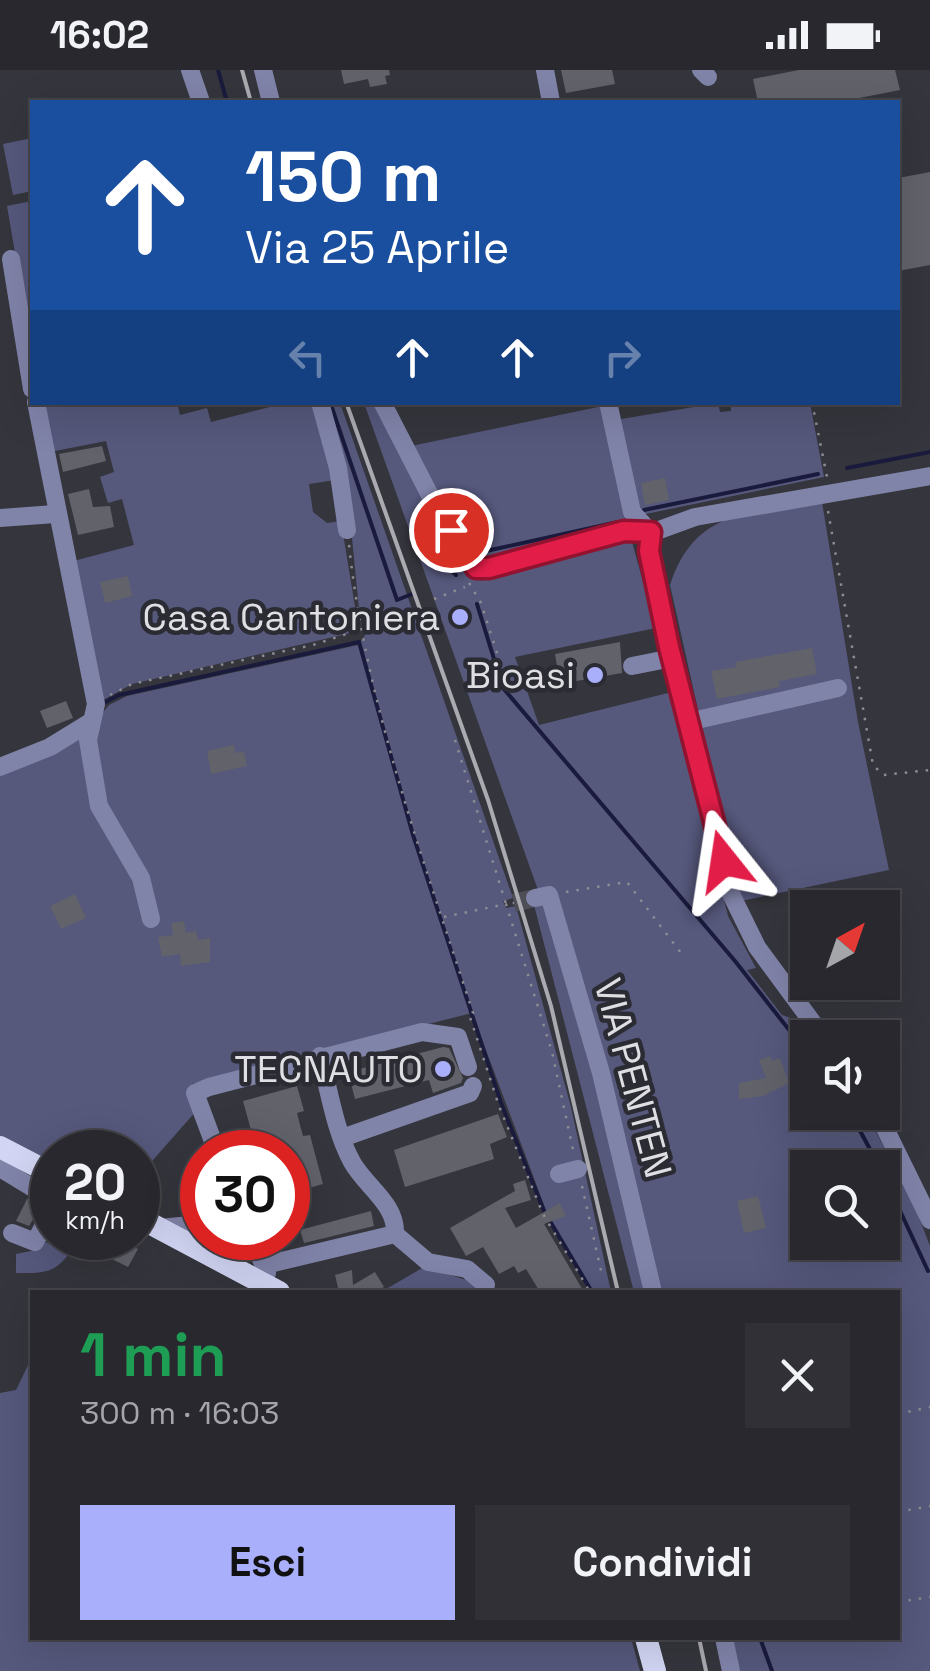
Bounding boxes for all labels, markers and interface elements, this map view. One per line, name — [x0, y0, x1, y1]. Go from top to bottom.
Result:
text: 16:02 — [50, 11, 149, 59]
text: 150 m — [245, 132, 442, 221]
icon: ahead — [80, 140, 210, 270]
text: Via 25 Aprile — [245, 219, 509, 276]
icon: left — [280, 330, 335, 385]
icon: ahead — [385, 330, 440, 385]
icon: ahead — [490, 330, 545, 385]
icon: right — [595, 330, 650, 385]
pin — [409, 488, 494, 573]
icon: arrive — [424, 503, 479, 558]
place label: Casa Cantoniera — [142, 593, 440, 641]
marker: Casa Cantoniera — [449, 606, 471, 628]
place label: Bioasi — [466, 651, 575, 699]
marker: Bioasi — [584, 664, 606, 686]
position arrow — [672, 809, 776, 913]
north arrow — [790, 890, 900, 1000]
map controls — [790, 890, 900, 1260]
street label: VIA PENTEN — [583, 973, 683, 1183]
button: sound — [790, 1020, 900, 1130]
place label: TECNAUTO — [234, 1045, 423, 1093]
marker: TECNAUTO — [432, 1058, 454, 1080]
speed limit sign: 30 — [180, 1130, 310, 1260]
button: search — [790, 1150, 900, 1260]
text: 20 — [64, 1151, 126, 1215]
text: km/h — [65, 1204, 125, 1236]
text: 1 min — [80, 1317, 227, 1394]
button: close — [745, 1323, 850, 1428]
text: 300 m · 16:03 — [80, 1393, 279, 1433]
button: Esci — [80, 1505, 455, 1620]
button: Condividi — [475, 1505, 850, 1620]

